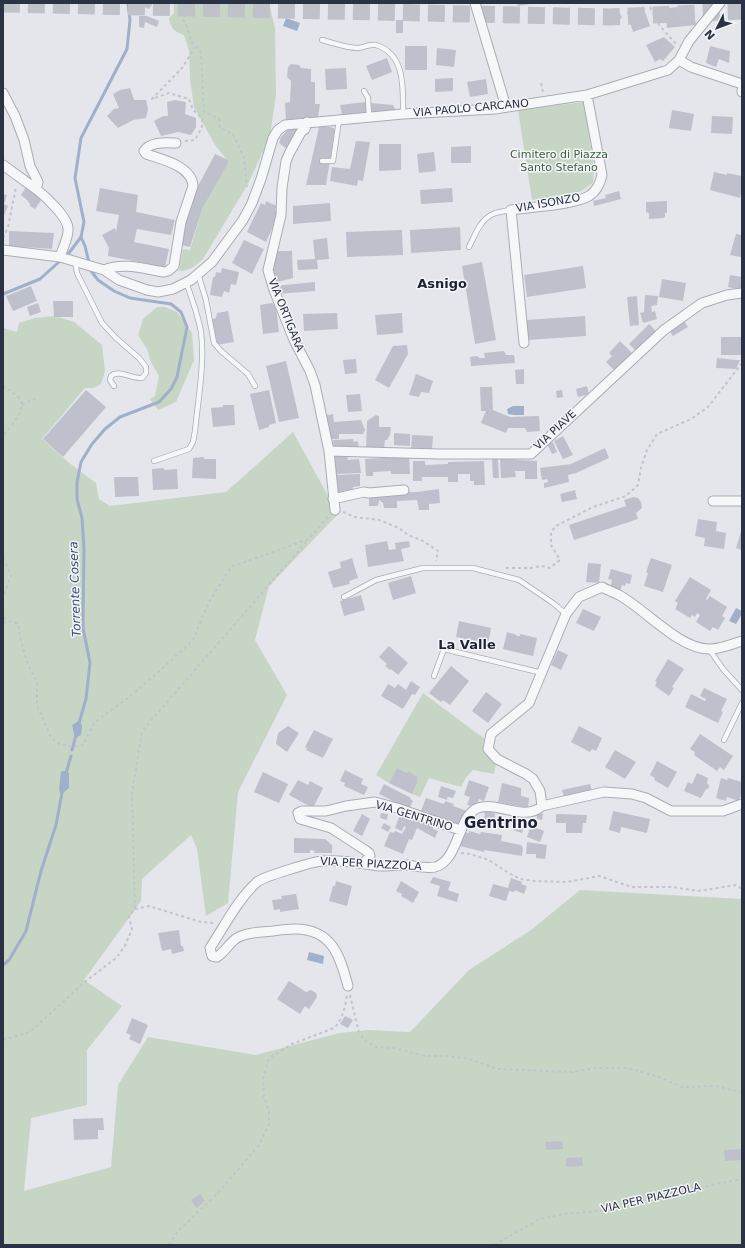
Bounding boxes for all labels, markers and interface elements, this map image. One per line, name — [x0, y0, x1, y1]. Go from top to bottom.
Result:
north arrow — [697, 8, 737, 48]
text: N — [702, 27, 718, 42]
street label: VIA PAOLO CARCANO — [413, 96, 530, 120]
park label: Cimitero di Piazza Santo Stefano — [510, 148, 608, 174]
street label: VIA ISONZO — [515, 191, 582, 215]
street label: VIA ORTIGARA — [265, 276, 307, 354]
district label: Asnigo — [417, 276, 467, 291]
street label: VIA PIAVE — [531, 407, 579, 453]
water label: Torrente Cosera — [66, 541, 84, 637]
district label: La Valle — [438, 637, 496, 652]
street label: VIA GENTRINO — [374, 798, 454, 834]
district label: Gentrino — [464, 814, 538, 832]
street label: VIA PER PIAZZOLA — [320, 855, 423, 873]
street label: VIA PER PIAZZOLA — [600, 1180, 702, 1216]

